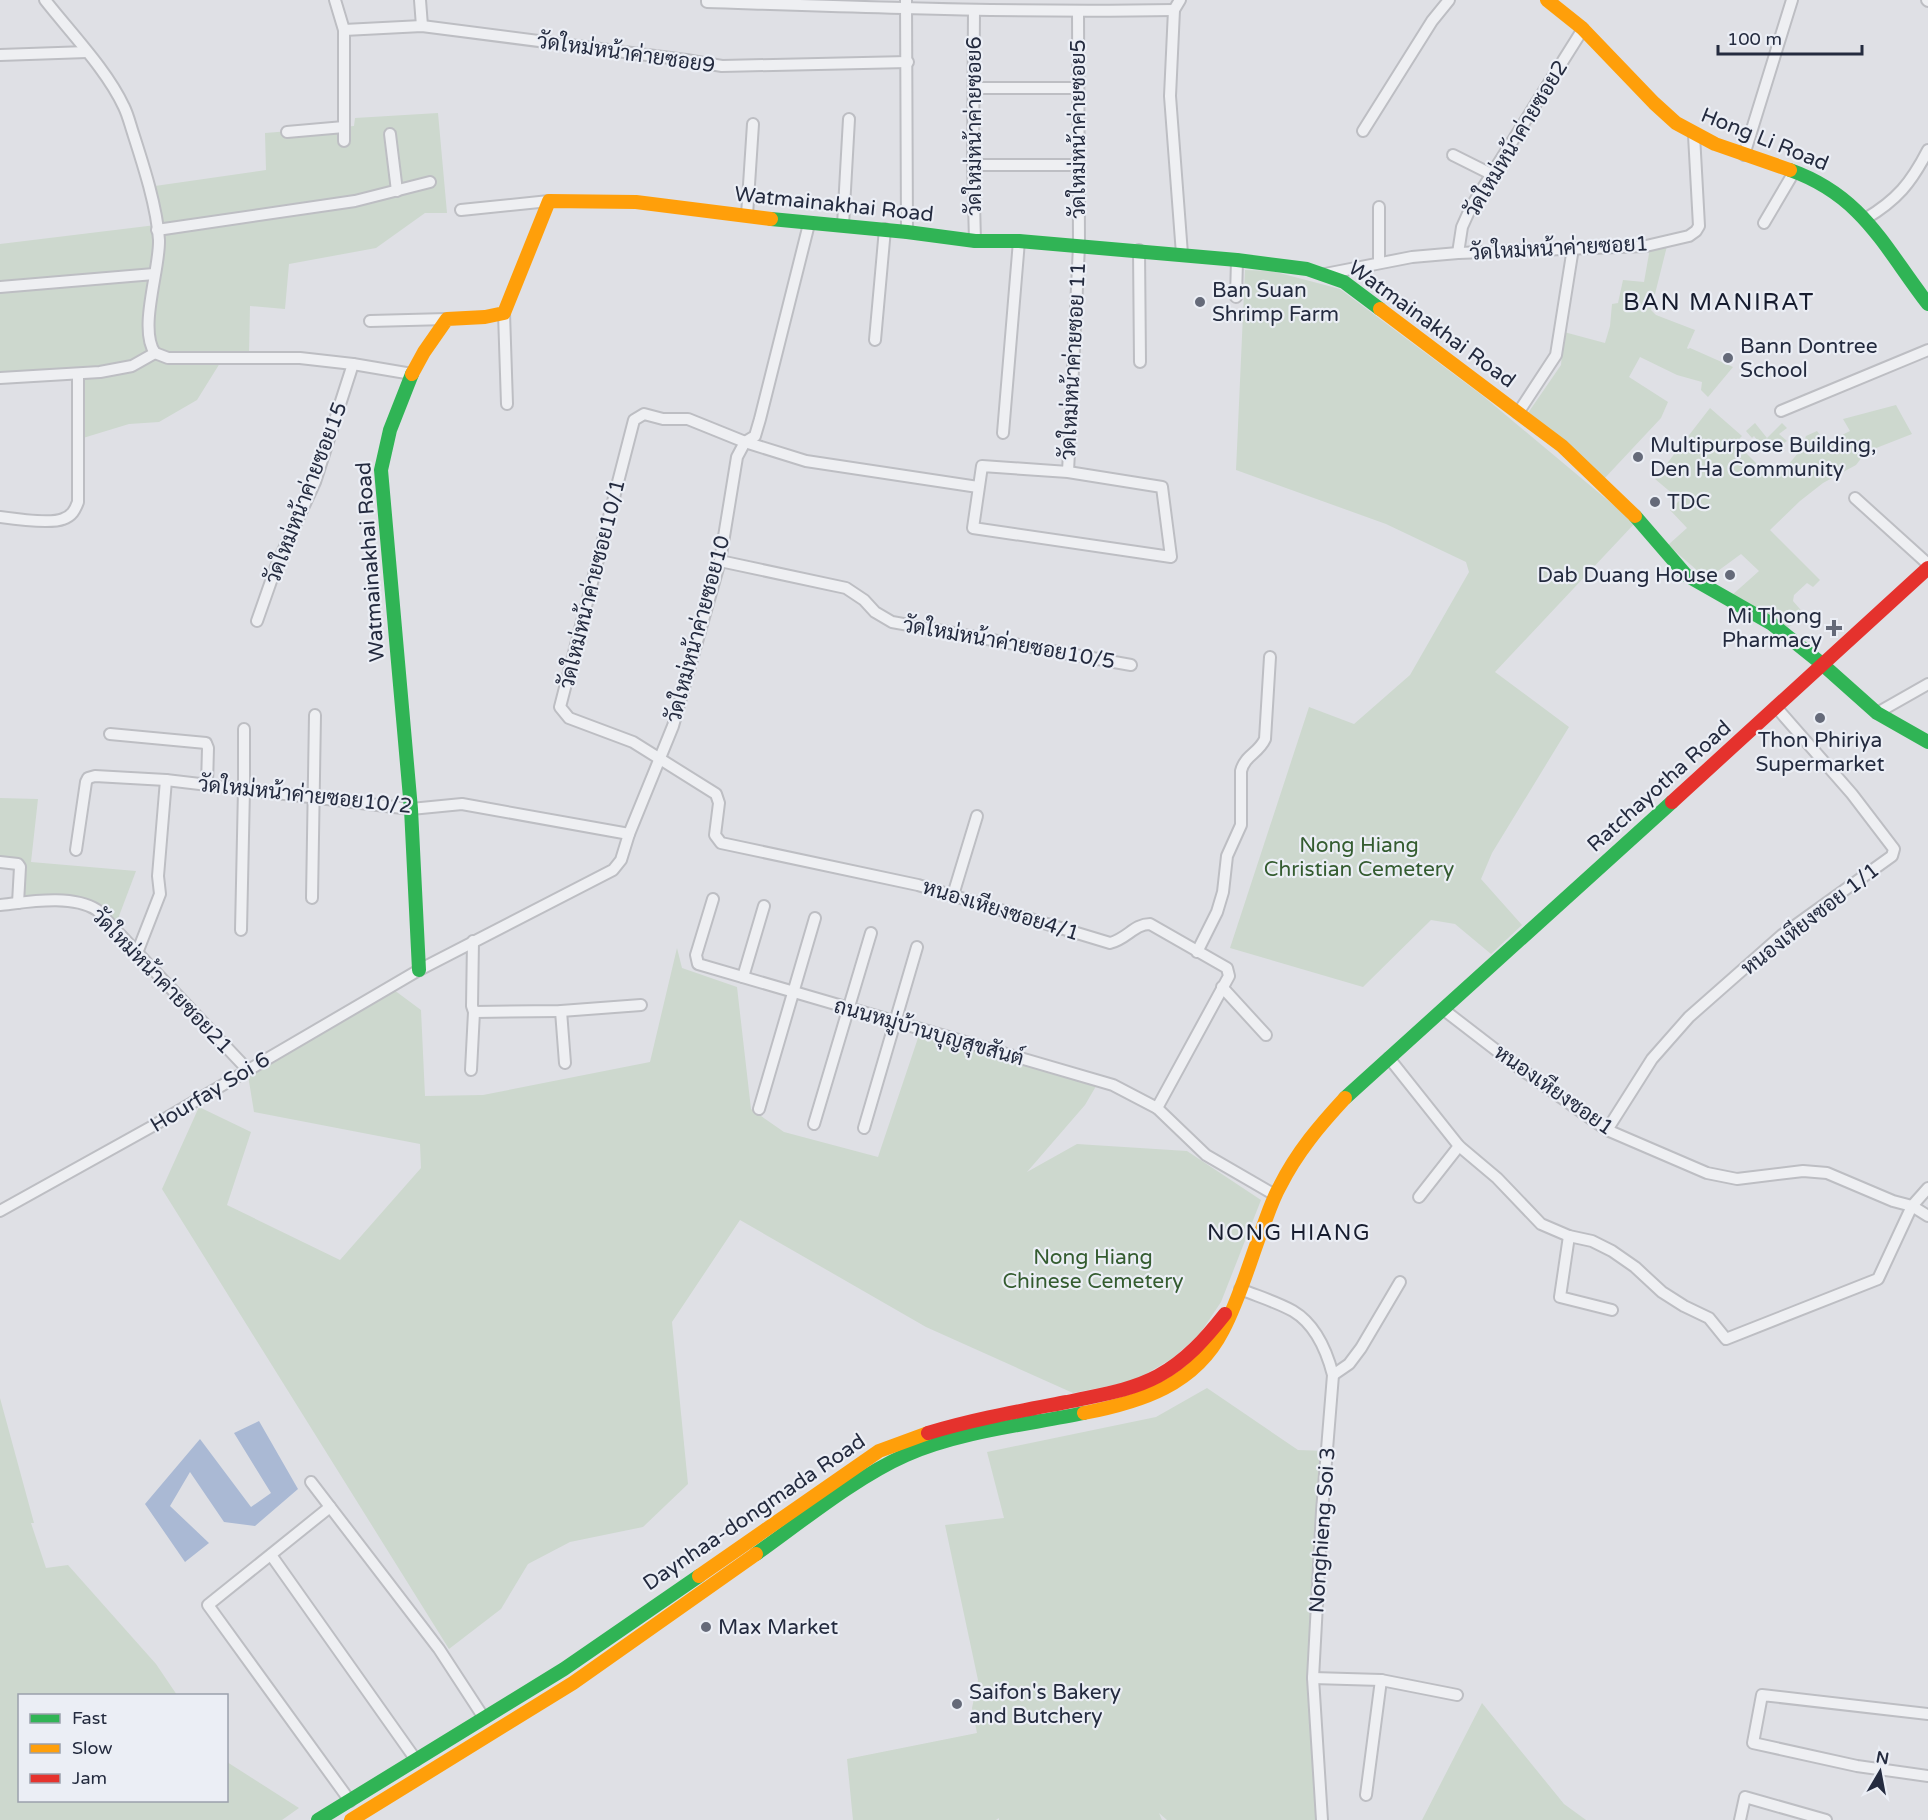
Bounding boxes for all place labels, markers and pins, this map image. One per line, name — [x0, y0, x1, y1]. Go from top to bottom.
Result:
place label: Ban Suan Shrimp Farm — [1212, 278, 1339, 327]
marker: Ban Suan Shrimp Farm — [1193, 295, 1207, 309]
place label: Bann Dontree School — [1740, 334, 1878, 383]
marker: Bann Dontree School — [1721, 351, 1735, 365]
place label: Multipurpose Building, Den Ha Community — [1650, 433, 1876, 482]
marker: Multipurpose Building, Den Ha Community — [1631, 450, 1645, 464]
place label: TDC — [1667, 490, 1710, 515]
marker: TDC — [1648, 495, 1662, 509]
place label: Dab Duang House — [1537, 563, 1718, 588]
marker: Dab Duang House — [1723, 568, 1737, 582]
place label: Mi Thong Pharmacy — [1722, 604, 1822, 653]
marker: Mi Thong Pharmacy — [1827, 621, 1841, 635]
marker: Thon Phiriya Supermarket — [1813, 711, 1827, 725]
place label: Thon Phiriya Supermarket — [1755, 728, 1885, 777]
place label: Max Market — [718, 1615, 838, 1640]
marker: Max Market — [699, 1620, 713, 1634]
place label: Saifon's Bakery and Butchery — [969, 1680, 1121, 1729]
marker: Saifon's Bakery and Butchery — [950, 1697, 964, 1711]

